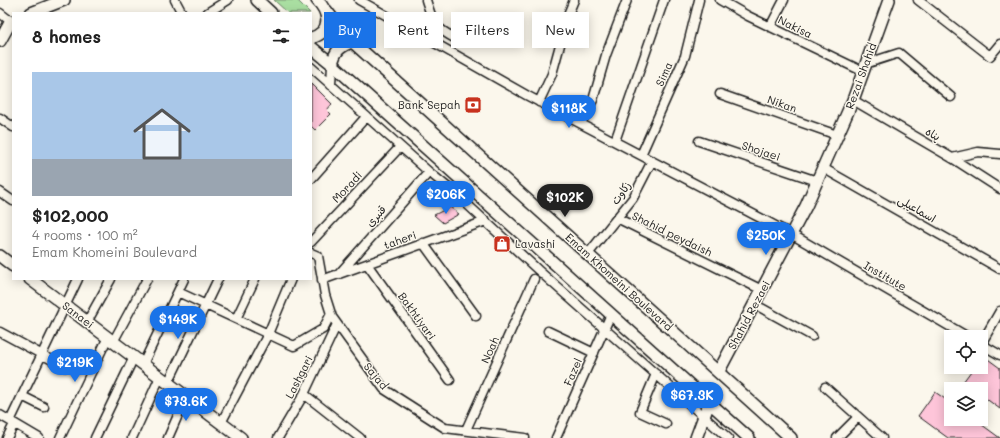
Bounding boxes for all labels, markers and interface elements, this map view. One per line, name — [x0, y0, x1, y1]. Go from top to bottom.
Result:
chip: Buy — [324, 12, 376, 48]
chip: Rent — [384, 12, 443, 48]
chip: Filters — [451, 12, 524, 48]
chip: New — [532, 12, 589, 48]
street label: Nakisa — [776, 12, 815, 41]
text: 8 homes — [32, 25, 101, 47]
icon: filters — [270, 25, 292, 47]
street label: Rezai Shahid — [842, 41, 879, 111]
street label: Sima — [652, 59, 676, 88]
street label: Nikan — [765, 92, 799, 116]
bank icon: Bank Sepah — [463, 95, 483, 115]
pin: $118K — [541, 95, 597, 129]
place label: Bank Sepah — [398, 97, 460, 112]
icon: home — [126, 98, 198, 170]
text: $118K — [551, 99, 587, 116]
street label: پناه — [923, 123, 944, 144]
street label: Shojaei — [740, 137, 782, 164]
street label: Moradi — [328, 168, 365, 206]
street label: زکاوت — [607, 178, 634, 207]
pin: $206K — [418, 181, 474, 215]
pin: $102K — [537, 184, 593, 218]
text: $206K — [426, 185, 466, 202]
text: $102K — [546, 188, 584, 205]
street label: اسماعیلی — [895, 192, 939, 226]
street label: قنبری — [362, 202, 390, 230]
text: $102,000 — [32, 204, 108, 226]
street label: Shahid peydaish — [630, 208, 715, 259]
pin: $250K — [738, 222, 794, 256]
text: 4 rooms · 100 m² — [32, 226, 138, 243]
text: $250K — [746, 226, 786, 243]
street label: taheri — [381, 227, 418, 252]
street label: Emam Khomeini Boulevard — [562, 229, 676, 334]
shop icon: Lavashi — [492, 234, 512, 254]
place label: Lavashi — [515, 236, 555, 251]
text: Emam Khomeini Boulevard — [32, 243, 197, 260]
street label: Institute — [861, 257, 909, 294]
street label: Shahid Rezaei — [724, 278, 773, 352]
street label: Bakhtiyari — [395, 289, 440, 343]
street label: Sanaei — [59, 298, 97, 331]
pin: $149K — [150, 306, 206, 340]
text: $149K — [159, 310, 197, 327]
map controls — [944, 330, 988, 426]
button: locate — [944, 330, 988, 374]
street label: Noah — [477, 334, 502, 366]
pin: $219K — [47, 349, 103, 383]
text: $219K — [56, 353, 94, 370]
street label: Lashgari — [281, 353, 316, 401]
street label: Fazel — [560, 356, 585, 388]
street label: Sajad — [361, 359, 392, 392]
pin: $67.3K — [659, 382, 725, 416]
button: layers — [944, 382, 988, 426]
text: $67.3K — [670, 386, 714, 403]
pin: $73.6K — [153, 388, 219, 422]
text: $73.6K — [164, 392, 208, 409]

